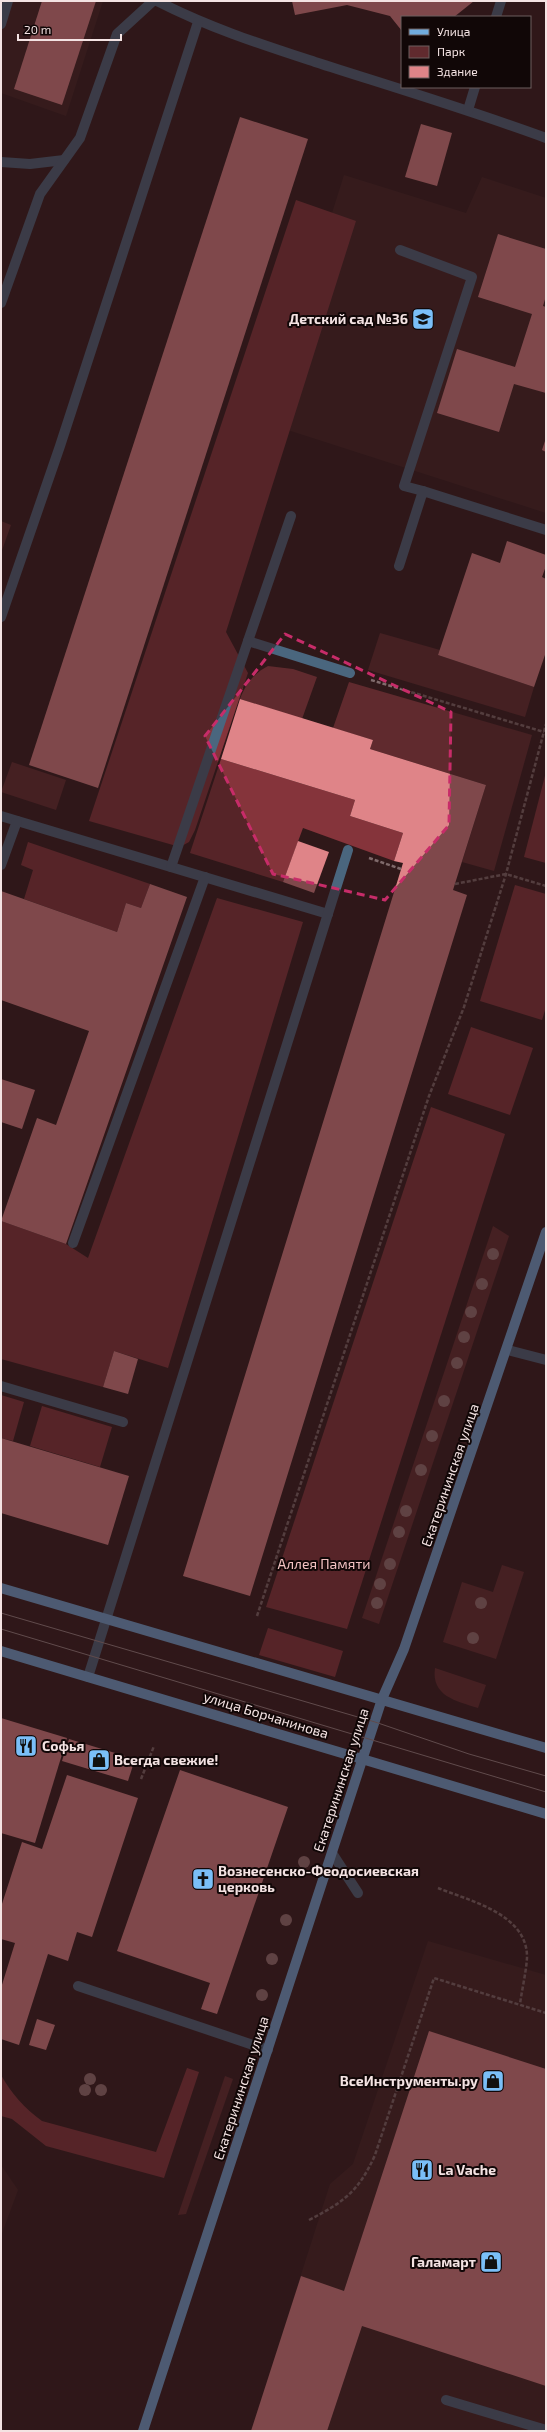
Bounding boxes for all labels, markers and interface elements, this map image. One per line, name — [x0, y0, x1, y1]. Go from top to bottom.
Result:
scale bar — [18, 16, 121, 42]
legend — [401, 16, 531, 88]
text: 20 m — [24, 22, 51, 36]
text: Улица — [437, 24, 470, 38]
text: Парк — [437, 44, 466, 58]
text: Здание — [437, 64, 478, 78]
school or university icon: Детский сад №36 — [410, 306, 436, 332]
place label: Детский сад №36 — [289, 310, 408, 327]
street label: Екатерининская улица — [417, 1401, 482, 1549]
park label: Аллея Памяти — [278, 1555, 370, 1572]
street label: улица Борчанинова — [202, 1687, 331, 1742]
street label: Екатерининская улица — [309, 1706, 372, 1854]
restaurant icon: Софья — [13, 1733, 39, 1759]
place label: Софья — [42, 1737, 85, 1754]
shop icon: Всегда свежие! — [86, 1747, 112, 1773]
place label: Всегда свежие! — [114, 1751, 219, 1768]
place label: Вознесенско-Феодосиевская церковь — [218, 1862, 419, 1895]
church icon: Вознесенско-Феодосиевская церковь — [190, 1866, 216, 1892]
street label: Екатерининская улица — [209, 2014, 272, 2162]
shop icon: ВсеИнструменты.ру — [480, 2068, 506, 2094]
place label: ВсеИнструменты.ру — [340, 2072, 478, 2089]
restaurant icon: La Vache — [409, 2157, 435, 2183]
place label: La Vache — [438, 2161, 496, 2178]
shop icon: Галамарт — [478, 2249, 504, 2275]
place label: Галамарт — [411, 2253, 476, 2270]

